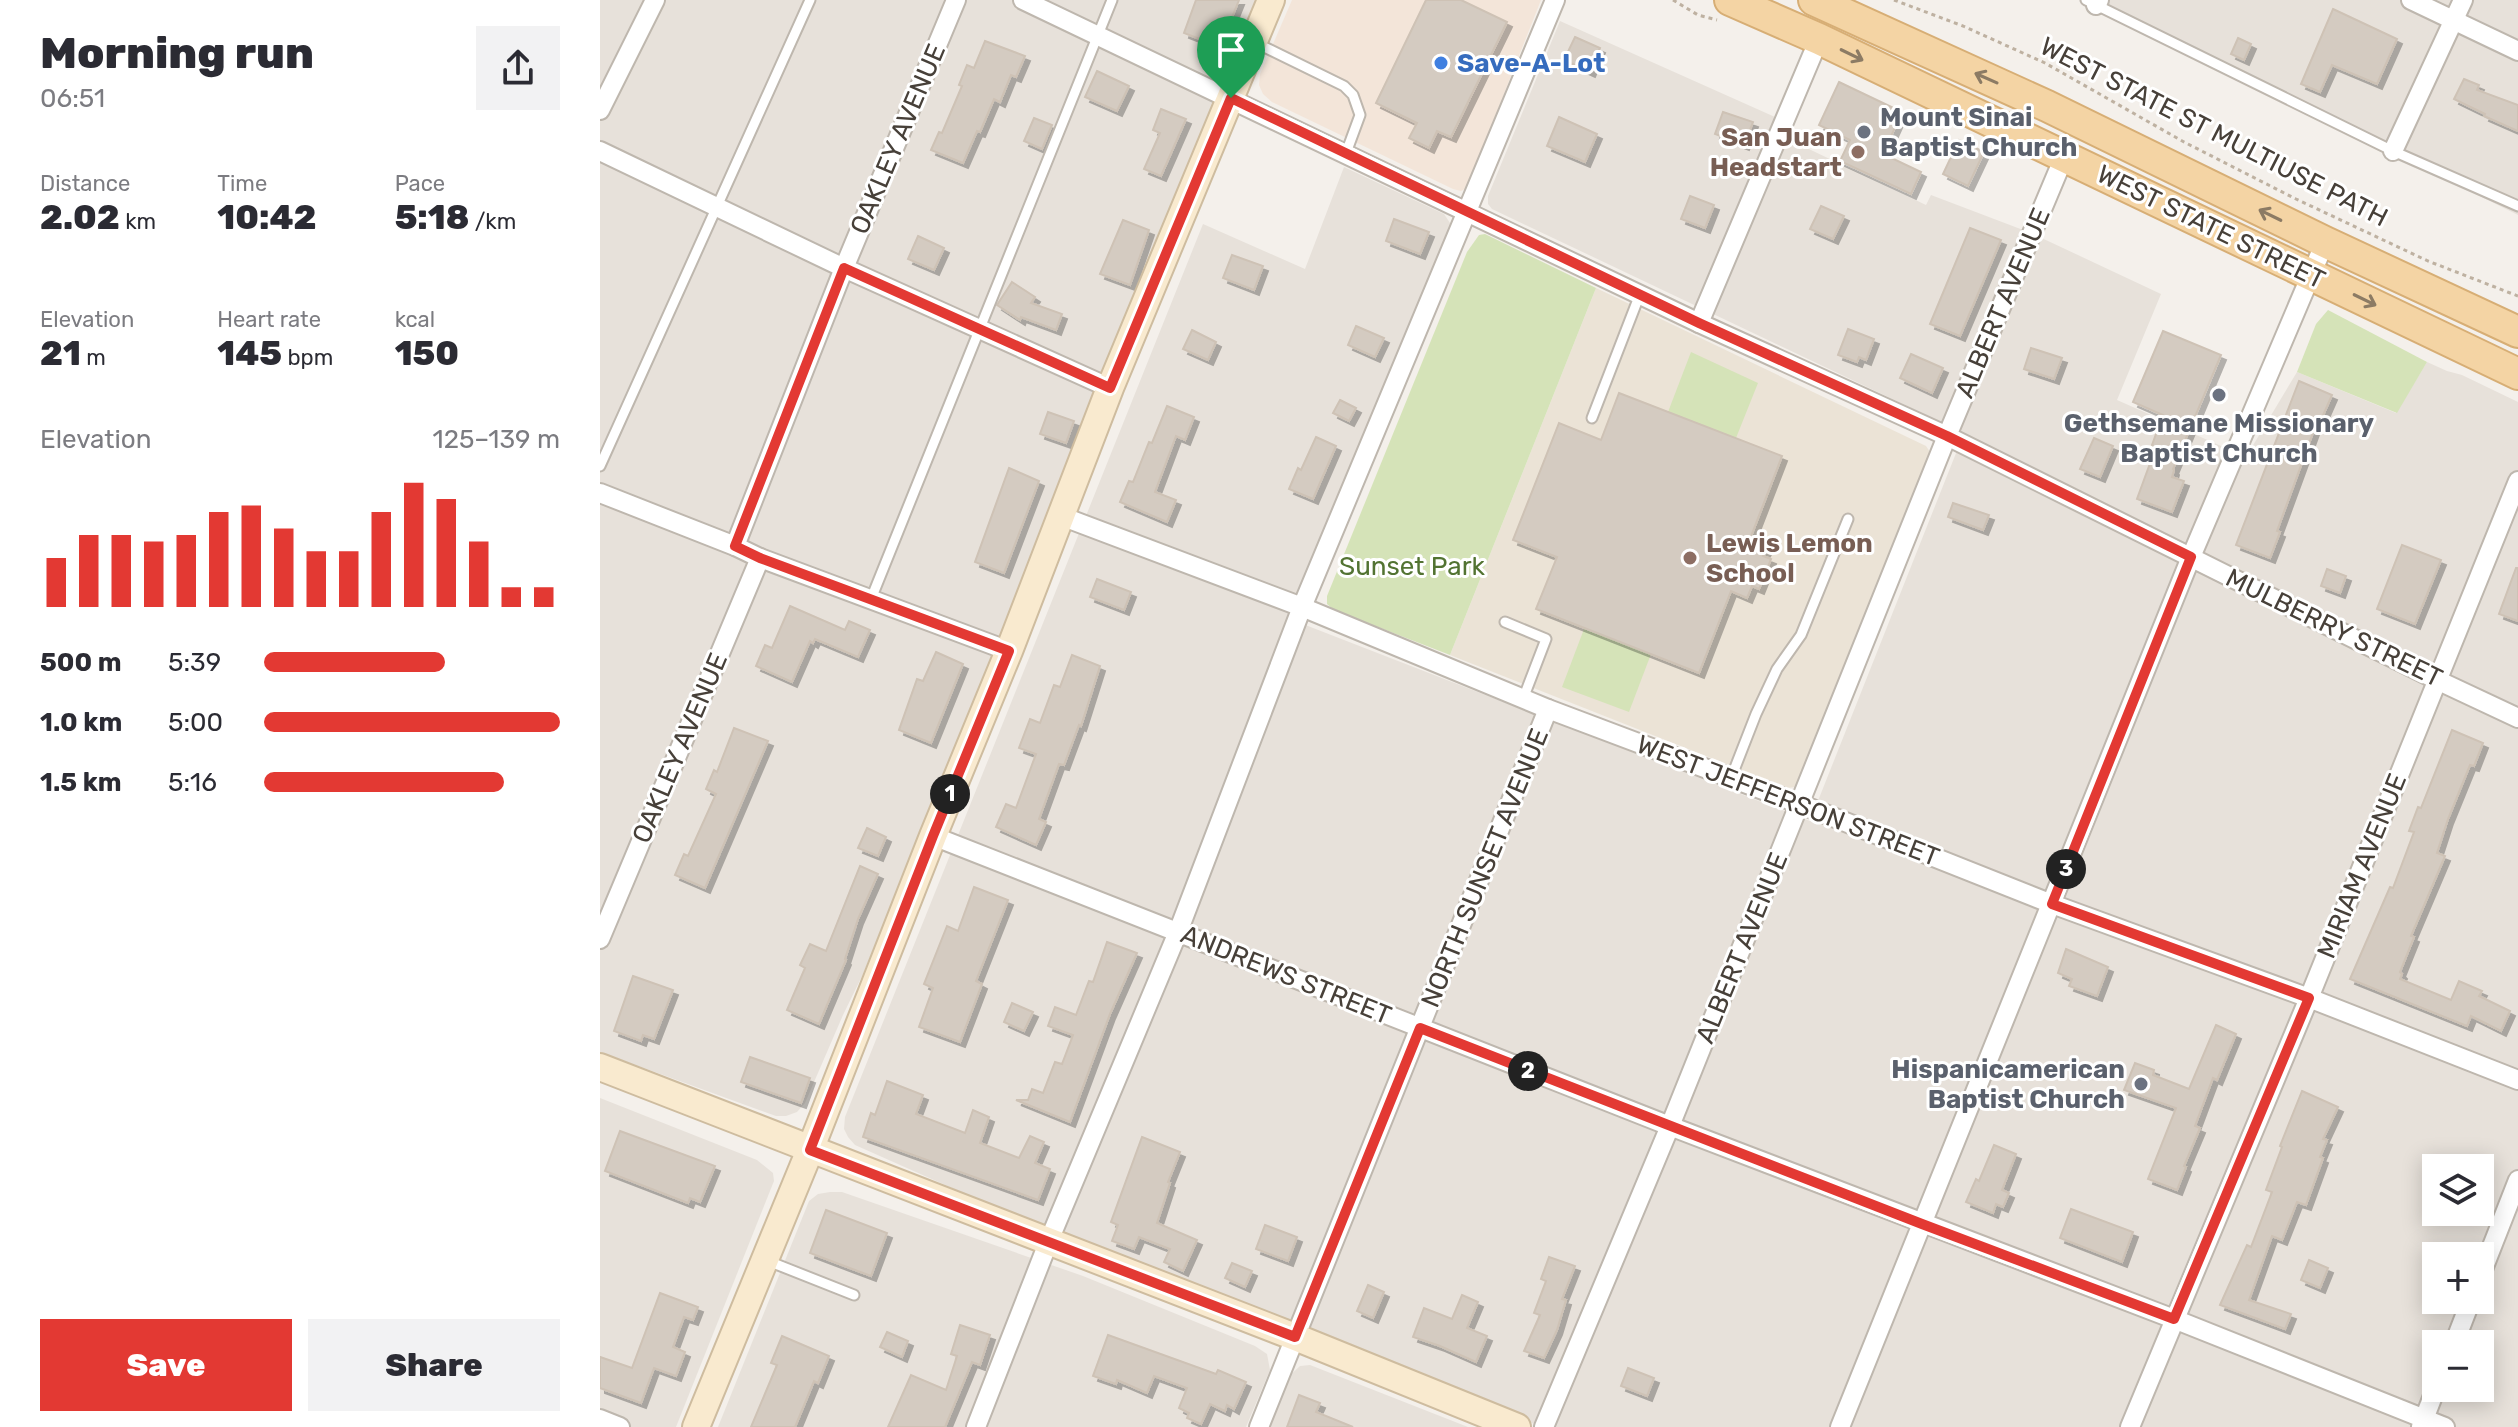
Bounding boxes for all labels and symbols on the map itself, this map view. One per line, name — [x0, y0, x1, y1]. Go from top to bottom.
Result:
pin — [1197, 16, 1265, 98]
street label: WEST STATE ST MULTIUSE PATH — [2035, 31, 2393, 233]
street label: OAKLEY AVENUE — [844, 39, 952, 239]
place label: Save-A-Lot — [1457, 48, 1605, 79]
one-way arrow — [1840, 48, 1864, 63]
marker: Save-A-Lot — [1432, 54, 1450, 72]
one-way arrow — [1974, 70, 1998, 85]
place label: Mount Sinai Baptist Church — [1880, 102, 2077, 163]
place label: San Juan Headstart — [1710, 122, 1842, 183]
marker: Mount Sinai Baptist Church — [1855, 123, 1873, 141]
marker: San Juan Headstart — [1849, 143, 1867, 161]
street label: WEST STATE STREET — [2092, 158, 2330, 296]
street label: ALBERT AVENUE — [1949, 203, 2057, 403]
one-way arrow — [2259, 207, 2283, 222]
one-way arrow — [2352, 293, 2376, 309]
marker: Gethsemane Missionary Baptist Church — [2210, 386, 2228, 404]
place label: Gethsemane Missionary Baptist Church — [2064, 408, 2375, 469]
place label: Lewis Lemon School — [1706, 528, 1873, 589]
marker: Lewis Lemon School — [1681, 549, 1699, 567]
park label: Sunset Park — [1339, 551, 1486, 582]
street label: MULBERRY STREET — [2221, 562, 2447, 694]
street label: OAKLEY AVENUE — [626, 648, 734, 848]
street label: NORTH SUNSET AVENUE — [1415, 724, 1555, 1012]
street label: WEST JEFFERSON STREET — [1632, 729, 1944, 873]
street label: MIRIAM AVENUE — [2311, 769, 2413, 963]
pin: 1 — [930, 774, 970, 814]
street label: ALBERT AVENUE — [1690, 848, 1794, 1048]
pin: 3 — [2046, 849, 2086, 889]
street label: ANDREWS STREET — [1176, 919, 1396, 1031]
pin: 2 — [1508, 1051, 1548, 1091]
place label: Hispanicamerican Baptist Church — [1891, 1054, 2125, 1115]
marker: Hispanicamerican Baptist Church — [2132, 1075, 2150, 1093]

